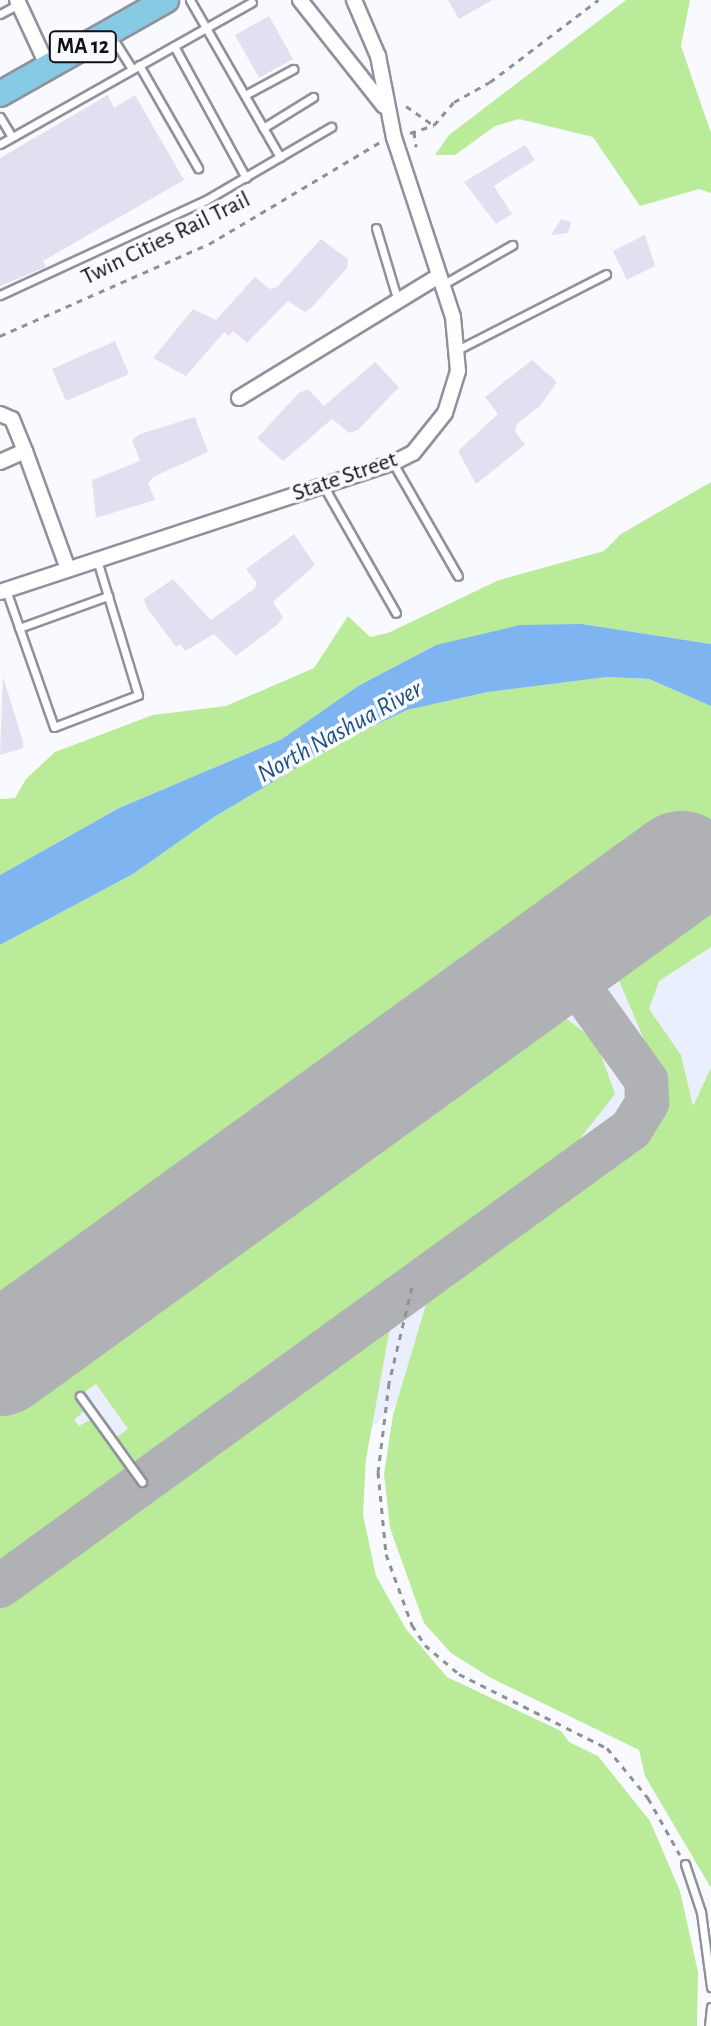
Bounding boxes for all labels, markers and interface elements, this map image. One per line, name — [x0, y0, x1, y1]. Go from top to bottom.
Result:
road number: MA 12 — [47, 29, 119, 65]
street label: Twin Cities Rail Trail — [77, 186, 255, 292]
street label: State Street — [289, 446, 401, 508]
water label: North Nashua River — [252, 674, 428, 790]

